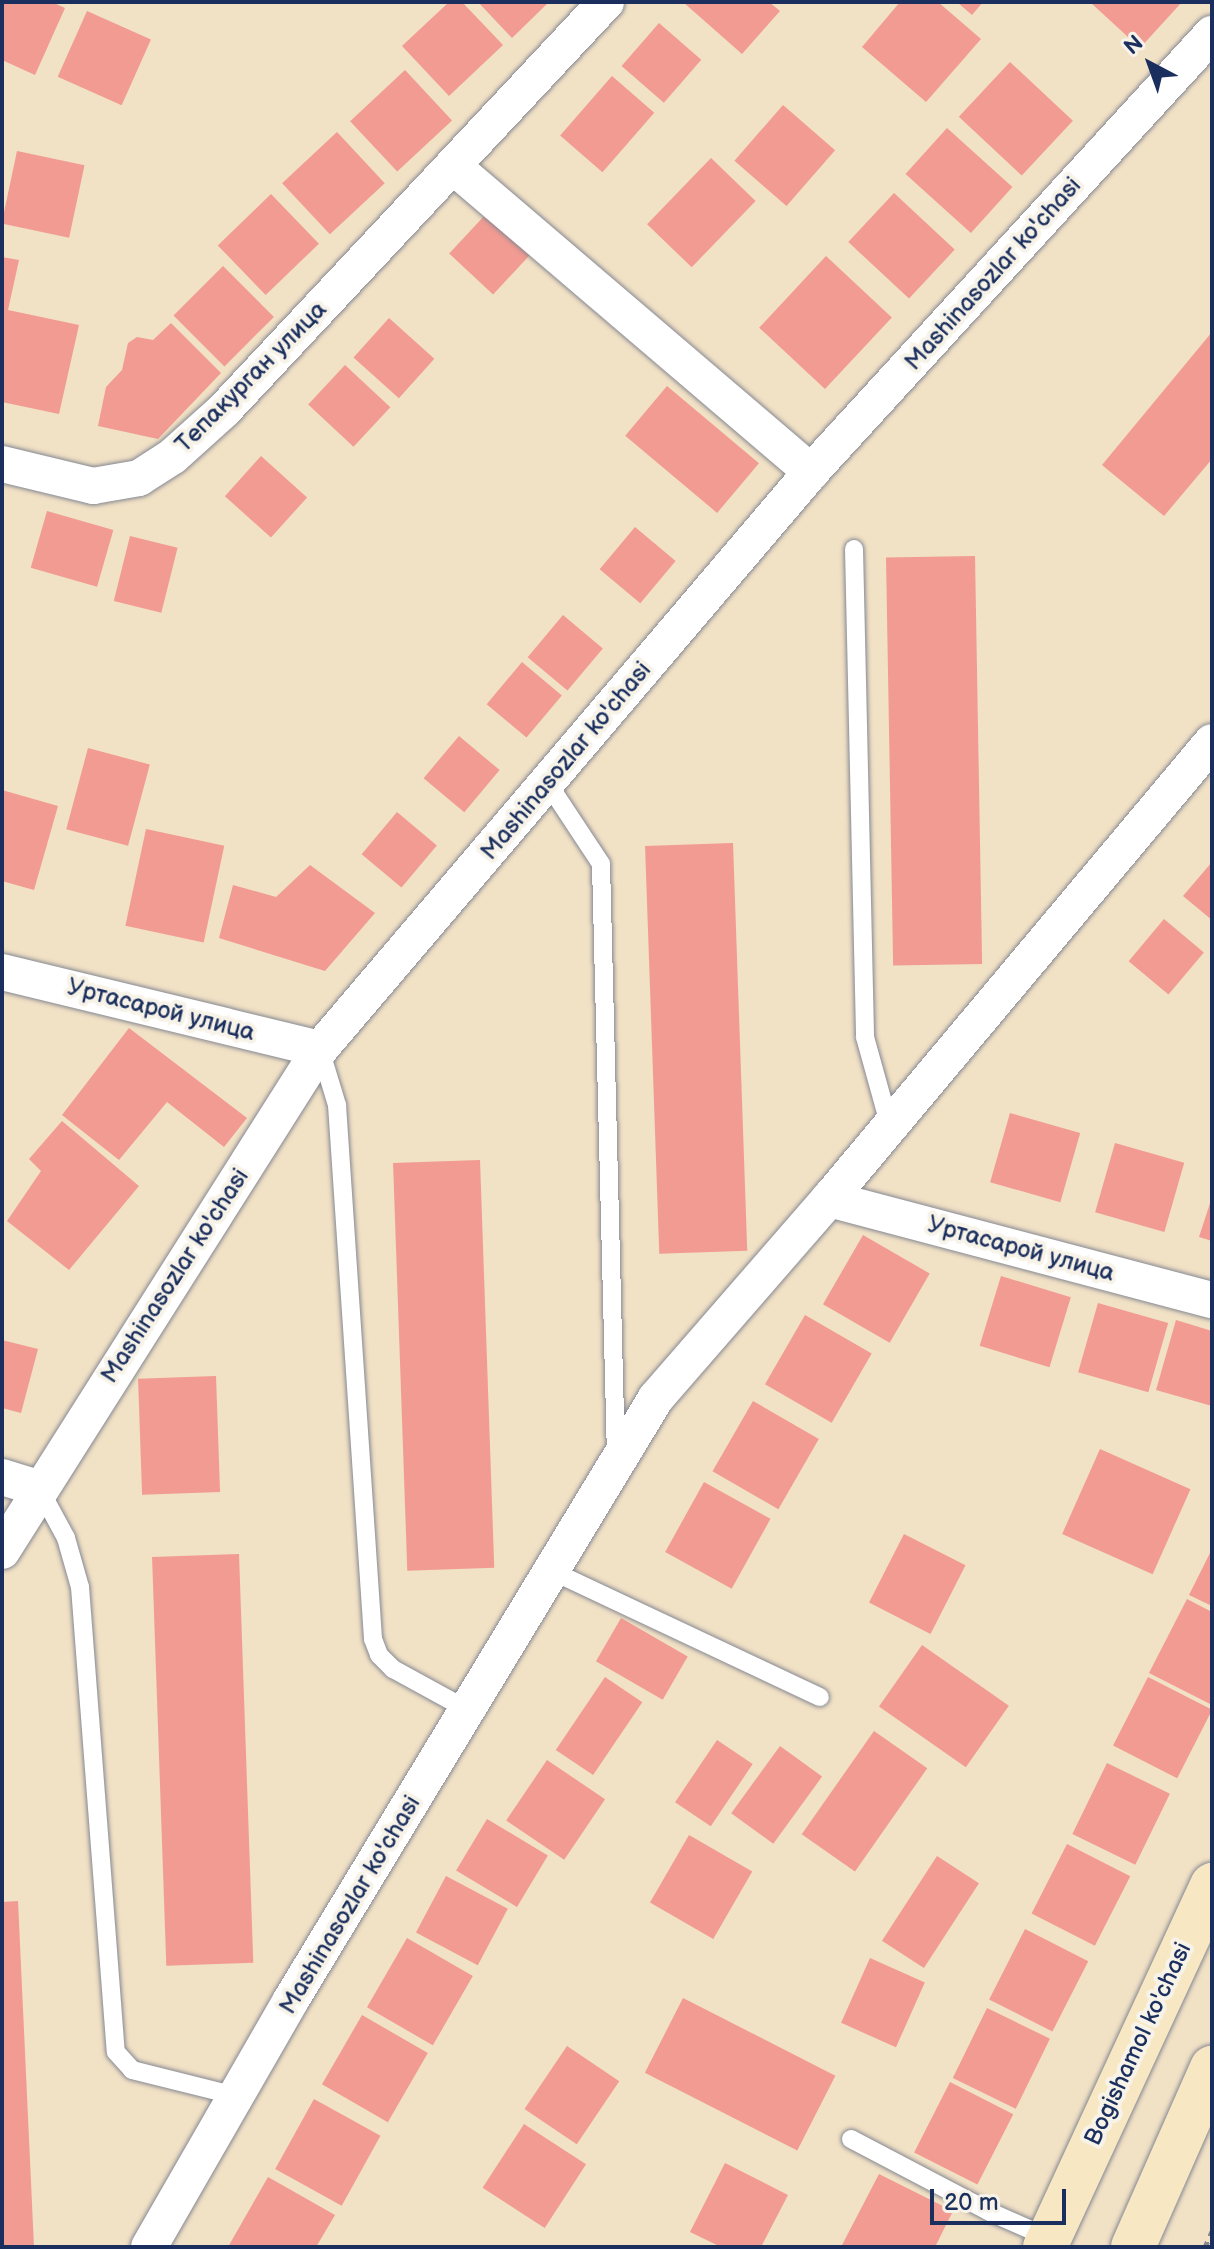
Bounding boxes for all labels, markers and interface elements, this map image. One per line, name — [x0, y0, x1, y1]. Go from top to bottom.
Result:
north arrow — [1110, 24, 1190, 104]
text: N — [1119, 30, 1149, 61]
street label: Mashinasozlar ko'chasi — [899, 172, 1087, 376]
street label: Тепакурган улица — [169, 295, 333, 459]
street label: Mashinasozlar ko'chasi — [475, 656, 657, 866]
street label: Уртасарой улица — [64, 973, 258, 1047]
street label: Mashinasozlar ko'chasi — [95, 1163, 255, 1389]
street label: Уртасарой улица — [924, 1210, 1118, 1288]
street label: Mashinasozlar ko'chasi — [273, 1791, 427, 2019]
street label: Bogishamol ko'chasi — [1078, 1938, 1198, 2150]
scale bar — [934, 2173, 1070, 2223]
text: 20 m — [944, 2188, 999, 2217]

